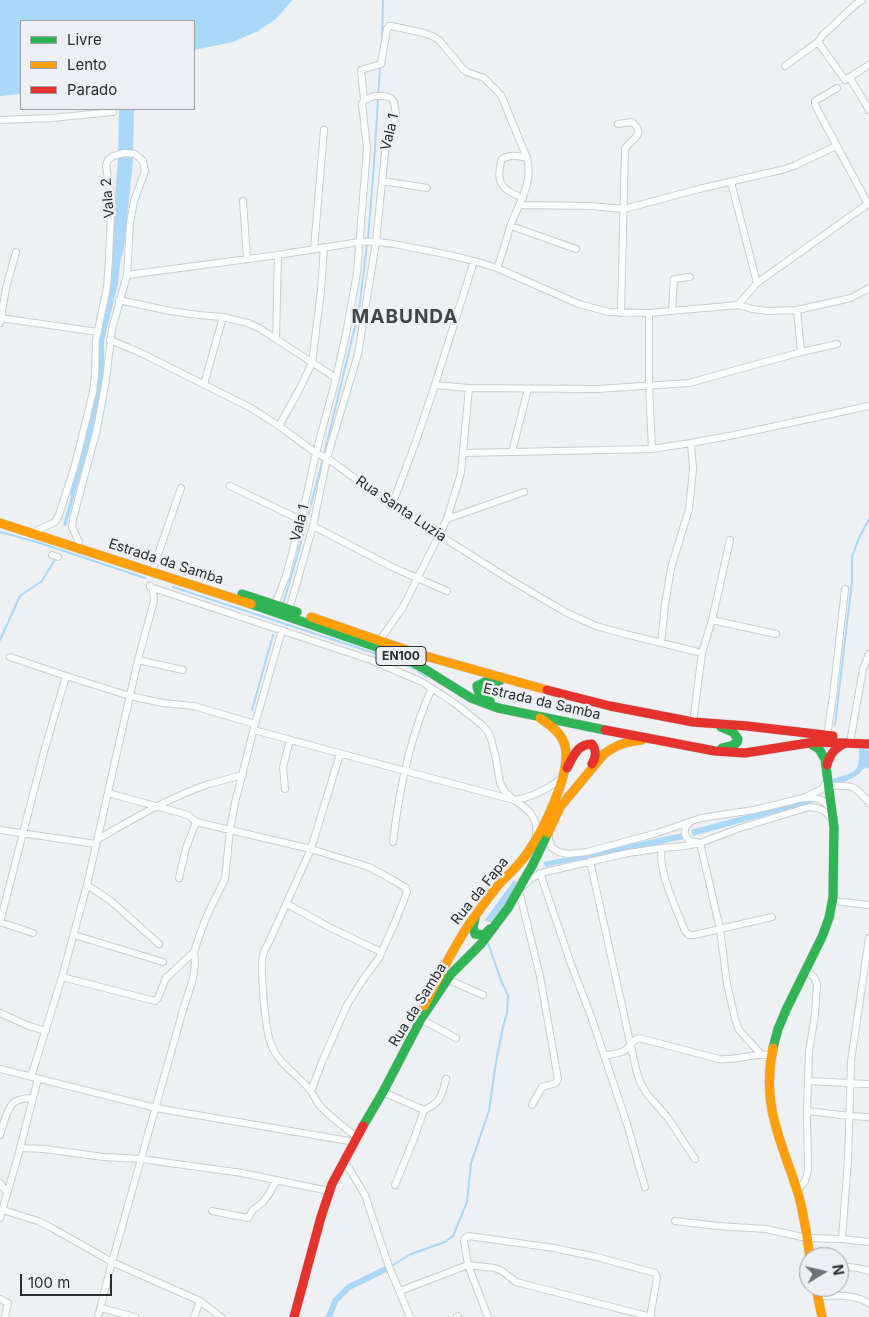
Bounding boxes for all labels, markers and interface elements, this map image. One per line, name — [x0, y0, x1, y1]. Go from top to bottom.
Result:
legend — [20, 20, 195, 110]
text: Livre — [67, 30, 102, 49]
text: Lento — [67, 55, 107, 74]
text: Parado — [67, 80, 117, 99]
street label: Vala 1 — [378, 112, 402, 152]
street label: Vala 2 — [98, 177, 118, 219]
district label: MABUNDA — [351, 306, 459, 328]
street label: Rua Santa Luzia — [352, 472, 450, 546]
street label: Vala 1 — [287, 503, 313, 543]
street label: Estrada da Samba — [106, 535, 226, 589]
road number: EN100 — [376, 646, 426, 666]
street label: Estrada da Samba — [482, 680, 602, 724]
street label: Rua da Fapa — [448, 854, 512, 928]
street label: Rua da Samba — [386, 960, 450, 1050]
north arrow — [799, 1247, 849, 1297]
text: N — [829, 1263, 848, 1276]
scale bar — [22, 1264, 115, 1296]
text: 100 m — [28, 1273, 70, 1292]

